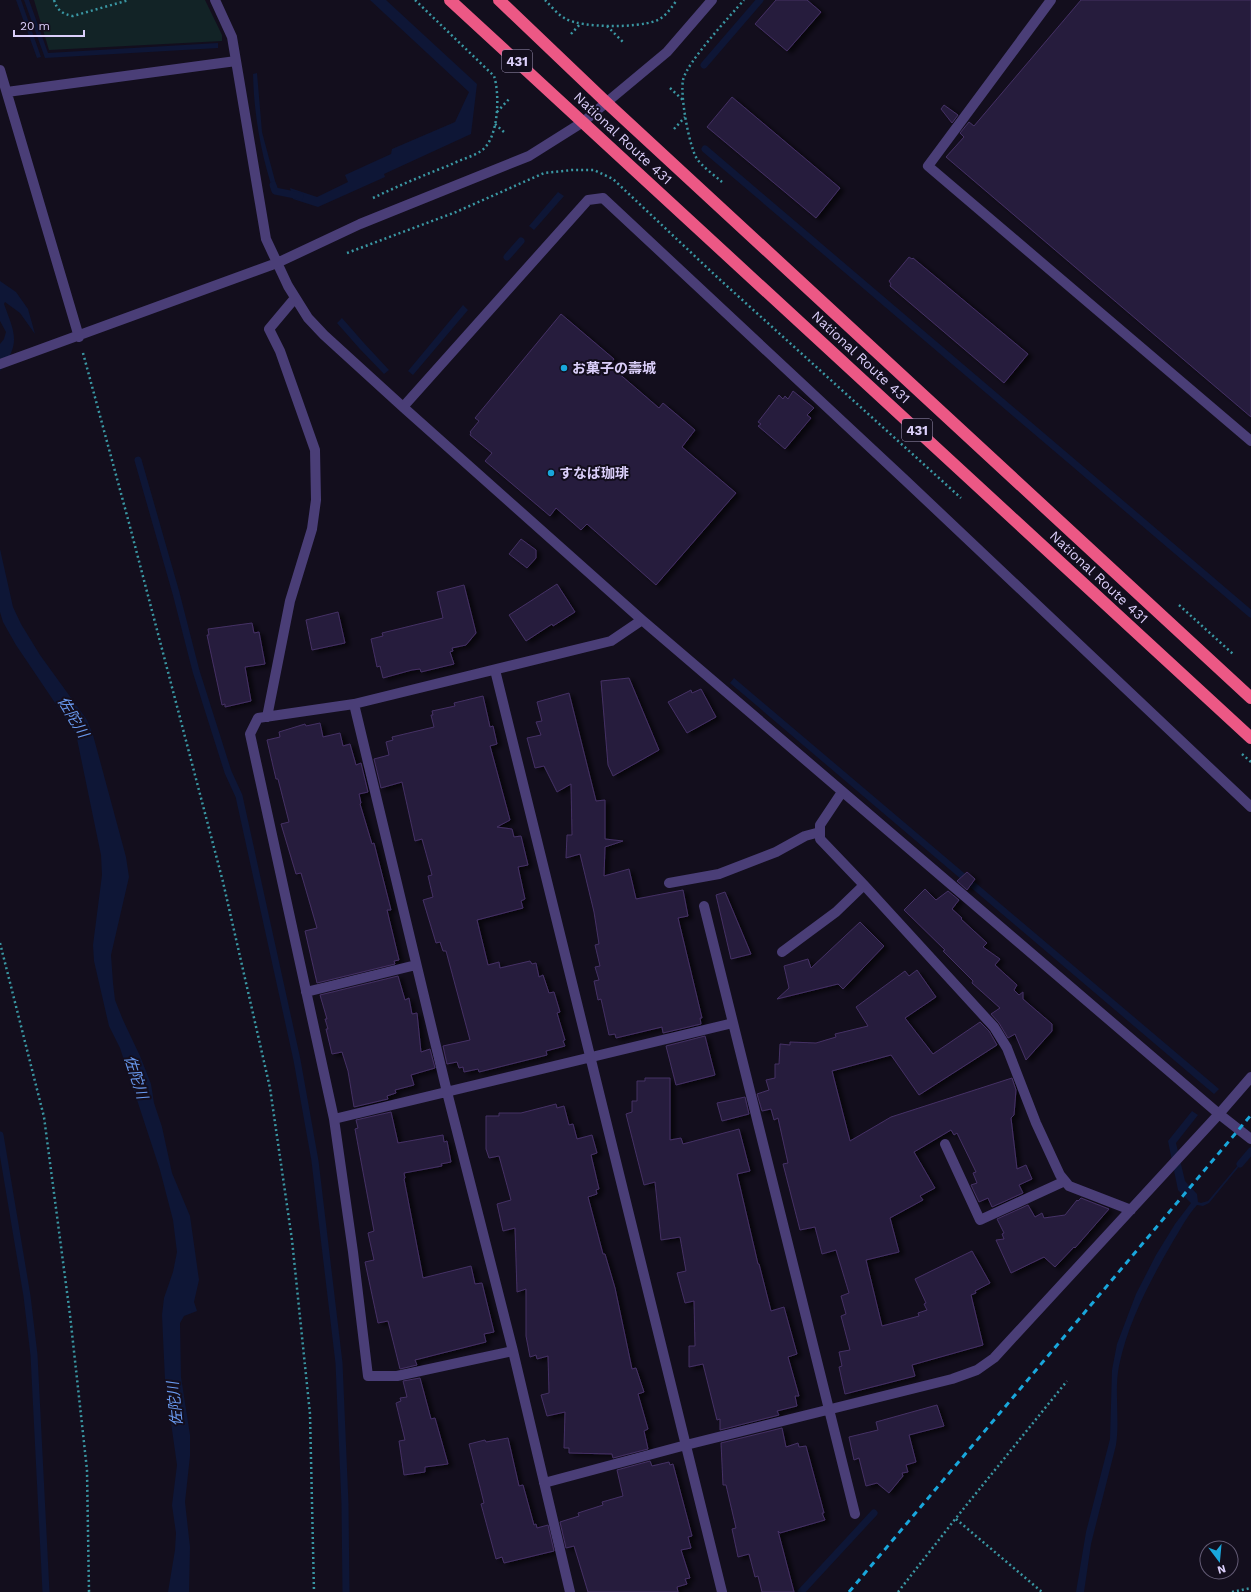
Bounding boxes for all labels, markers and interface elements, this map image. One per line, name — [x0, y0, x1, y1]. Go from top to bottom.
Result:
scale bar — [14, 12, 84, 38]
text: 20 m — [20, 19, 50, 33]
road number: 431 — [502, 50, 532, 72]
street label: National Route 431 — [571, 89, 675, 187]
street label: National Route 431 — [809, 308, 913, 406]
place label: お菓子の壽城 — [572, 360, 656, 376]
marker: お菓子の壽城 — [559, 363, 569, 373]
road number: 431 — [902, 419, 932, 441]
place label: すなば珈琲 — [559, 465, 629, 481]
marker: すなば珈琲 — [546, 468, 556, 478]
street label: National Route 431 — [1047, 528, 1151, 626]
water label: 佐陀川 — [54, 693, 93, 743]
water label: 佐陀川 — [120, 1053, 152, 1103]
water label: 佐陀川 — [163, 1379, 186, 1427]
north arrow — [1199, 1540, 1239, 1580]
text: N — [1216, 1562, 1227, 1577]

